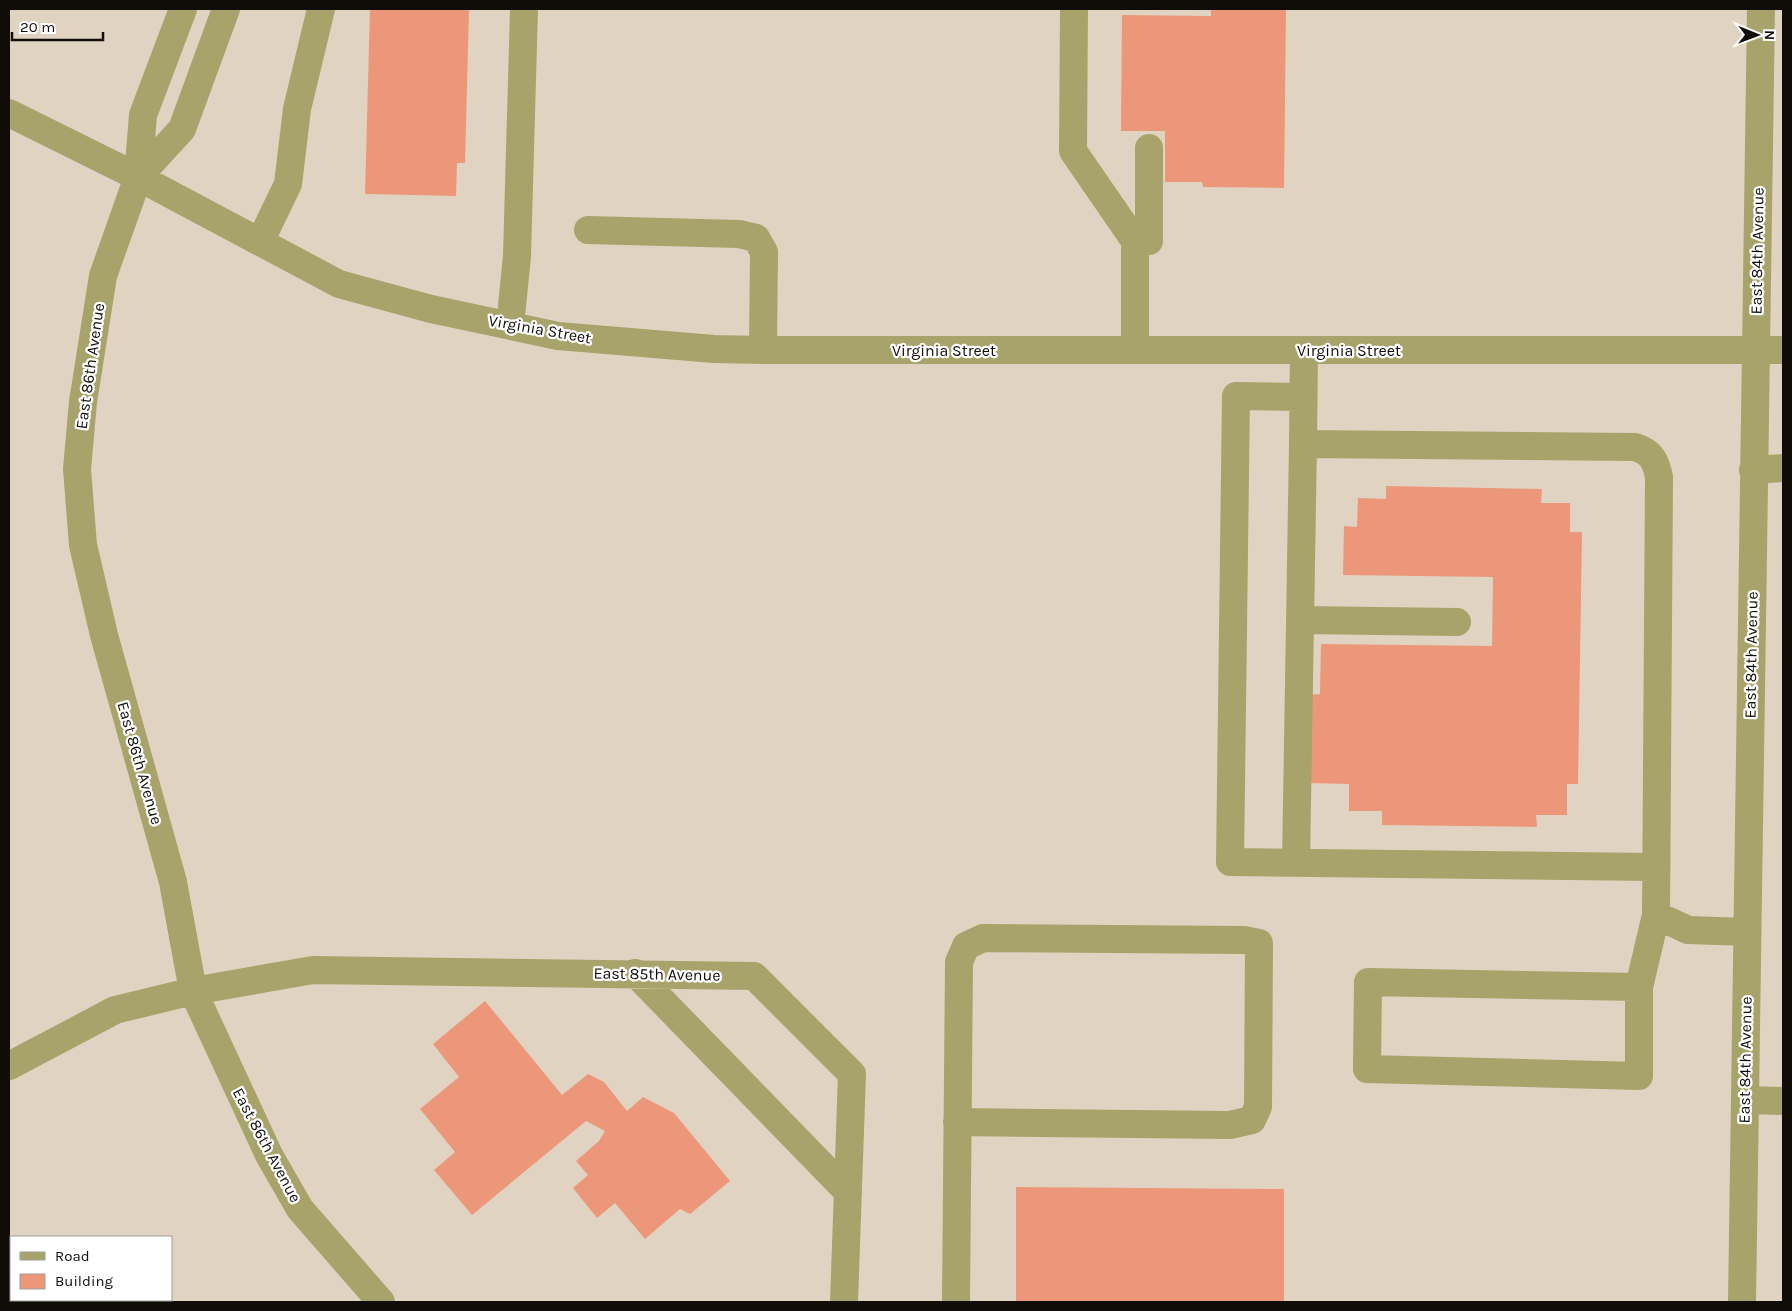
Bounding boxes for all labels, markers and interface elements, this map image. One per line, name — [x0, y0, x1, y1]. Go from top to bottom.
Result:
scale bar — [12, 10, 104, 42]
north arrow — [1732, 10, 1782, 60]
text: 20 m — [20, 18, 55, 36]
text: N — [1761, 30, 1778, 40]
street label: East 84th Avenue — [1746, 187, 1768, 315]
street label: East 86th Avenue — [72, 302, 108, 430]
street label: Virginia Street — [487, 311, 593, 347]
street label: Virginia Street — [892, 341, 996, 360]
street label: Virginia Street — [1297, 341, 1401, 360]
street label: East 84th Avenue — [1740, 591, 1762, 719]
street label: East 86th Avenue — [113, 699, 167, 827]
street label: East 85th Avenue — [593, 963, 721, 985]
street label: East 84th Avenue — [1734, 996, 1756, 1124]
street label: East 86th Avenue — [229, 1084, 305, 1206]
legend — [10, 1236, 172, 1301]
text: Road — [55, 1247, 90, 1265]
text: Building — [55, 1272, 113, 1290]

